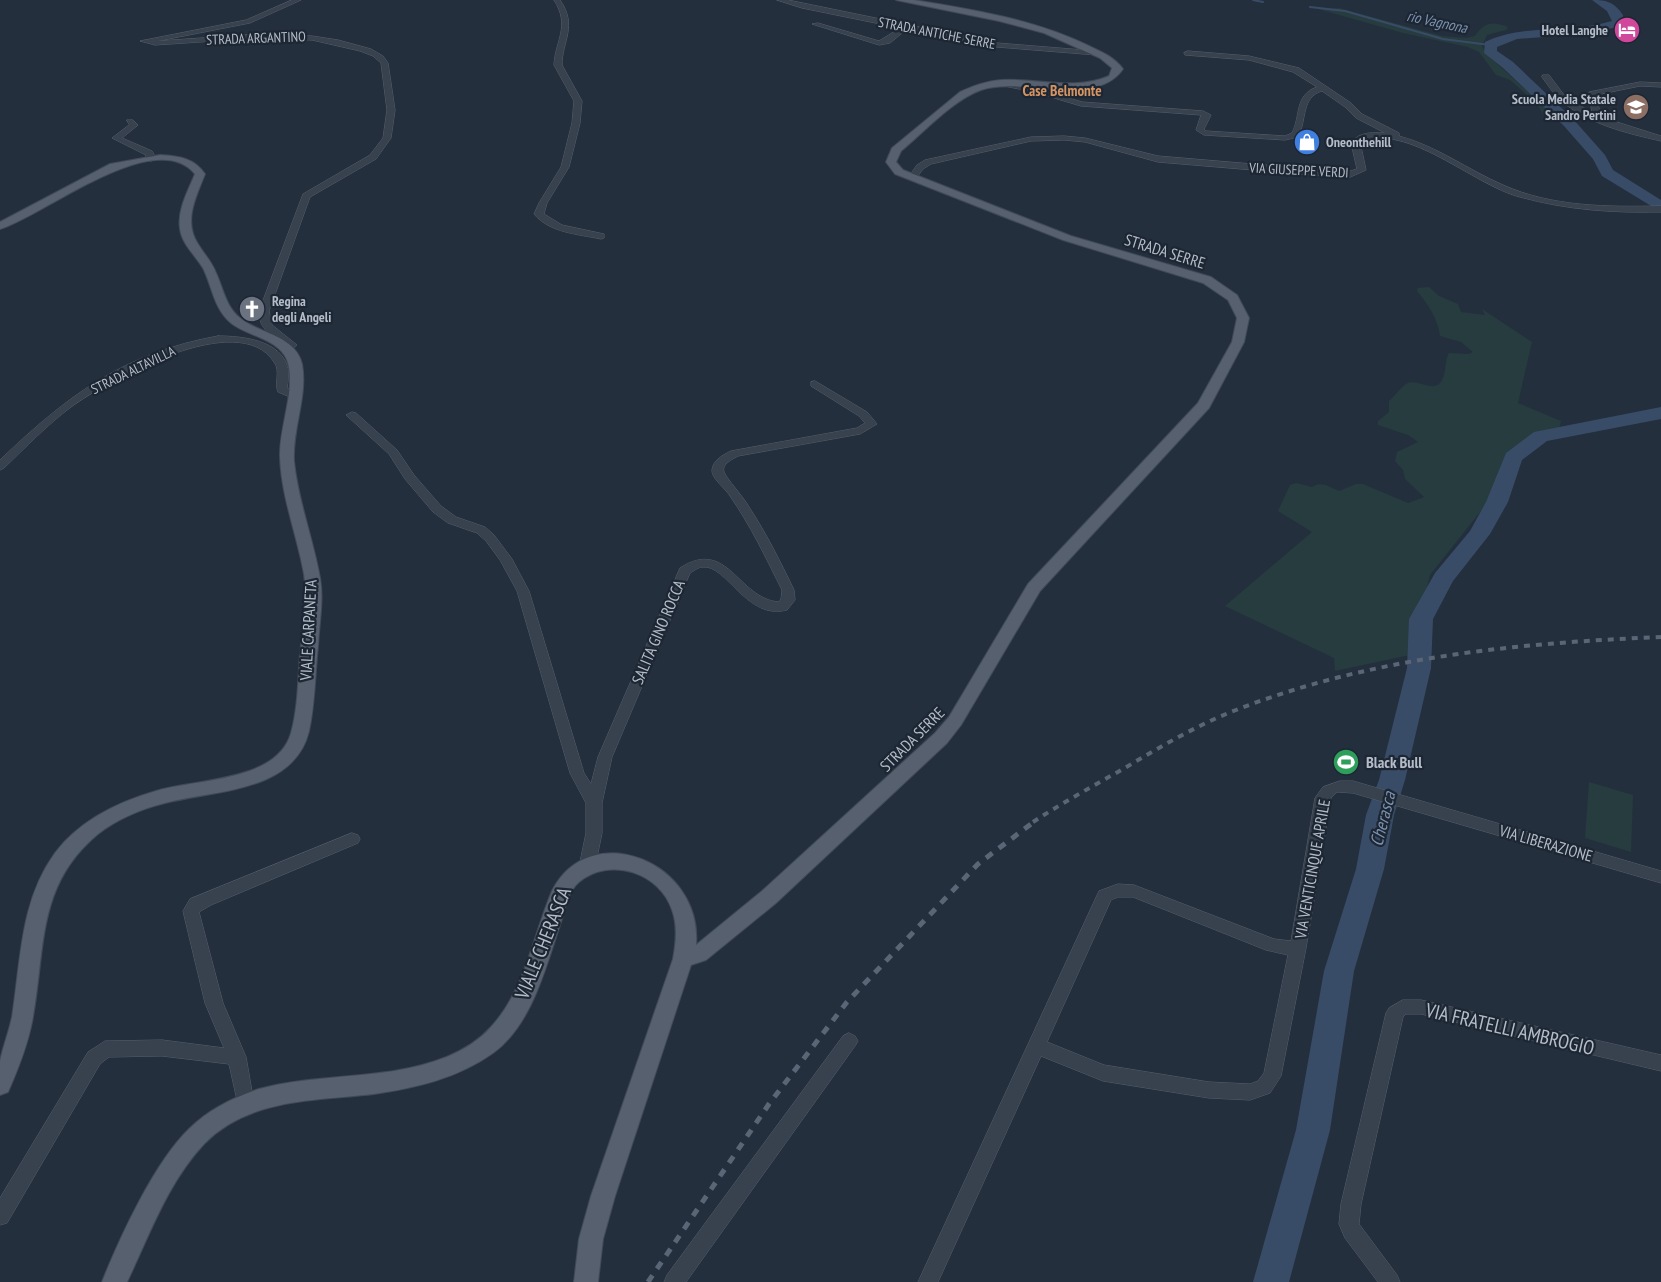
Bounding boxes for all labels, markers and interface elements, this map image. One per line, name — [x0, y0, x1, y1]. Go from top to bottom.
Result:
water label: rio Vagnona — [1405, 6, 1470, 37]
street label: STRADA ANTICHE SERRE — [877, 13, 997, 53]
hotel icon: Hotel Langhe — [1612, 15, 1642, 45]
place label: Hotel Langhe — [1541, 21, 1608, 39]
street label: STRADA ARGANTINO — [206, 27, 306, 49]
district label: Case Belmonte — [1022, 81, 1102, 100]
place label: Scuola Media Statale Sandro Pertini — [1512, 90, 1616, 124]
school or university icon: Scuola Media Statale Sandro Pertini — [1621, 92, 1651, 122]
shop icon: Oneonthehill — [1292, 127, 1322, 157]
place label: Oneonthehill — [1326, 133, 1392, 151]
street label: VIA GIUSEPPE VERDI — [1248, 158, 1349, 182]
street label: STRADA SERRE — [1122, 229, 1208, 273]
place label: Regina degli Angeli — [272, 292, 331, 326]
church icon: Regina degli Angeli — [237, 294, 267, 324]
street label: STRADA ALTAVILLA — [88, 342, 179, 398]
street label: SALITA GINO ROCCA — [627, 576, 689, 687]
street label: VIALE CARPANETA — [295, 579, 321, 682]
street label: STRADA SERRE — [875, 702, 949, 776]
sports icon: Black Bull — [1331, 747, 1361, 777]
place label: Black Bull — [1366, 752, 1422, 772]
water label: Cherasca — [1365, 788, 1401, 849]
street label: VIA VENTICINQUE APRILE — [1290, 798, 1334, 941]
street label: VIA LIBERAZIONE — [1496, 820, 1595, 866]
street label: VIALE CHERASCA — [508, 883, 577, 1004]
street label: VIA FRATELLI AMBROGIO — [1422, 997, 1597, 1061]

